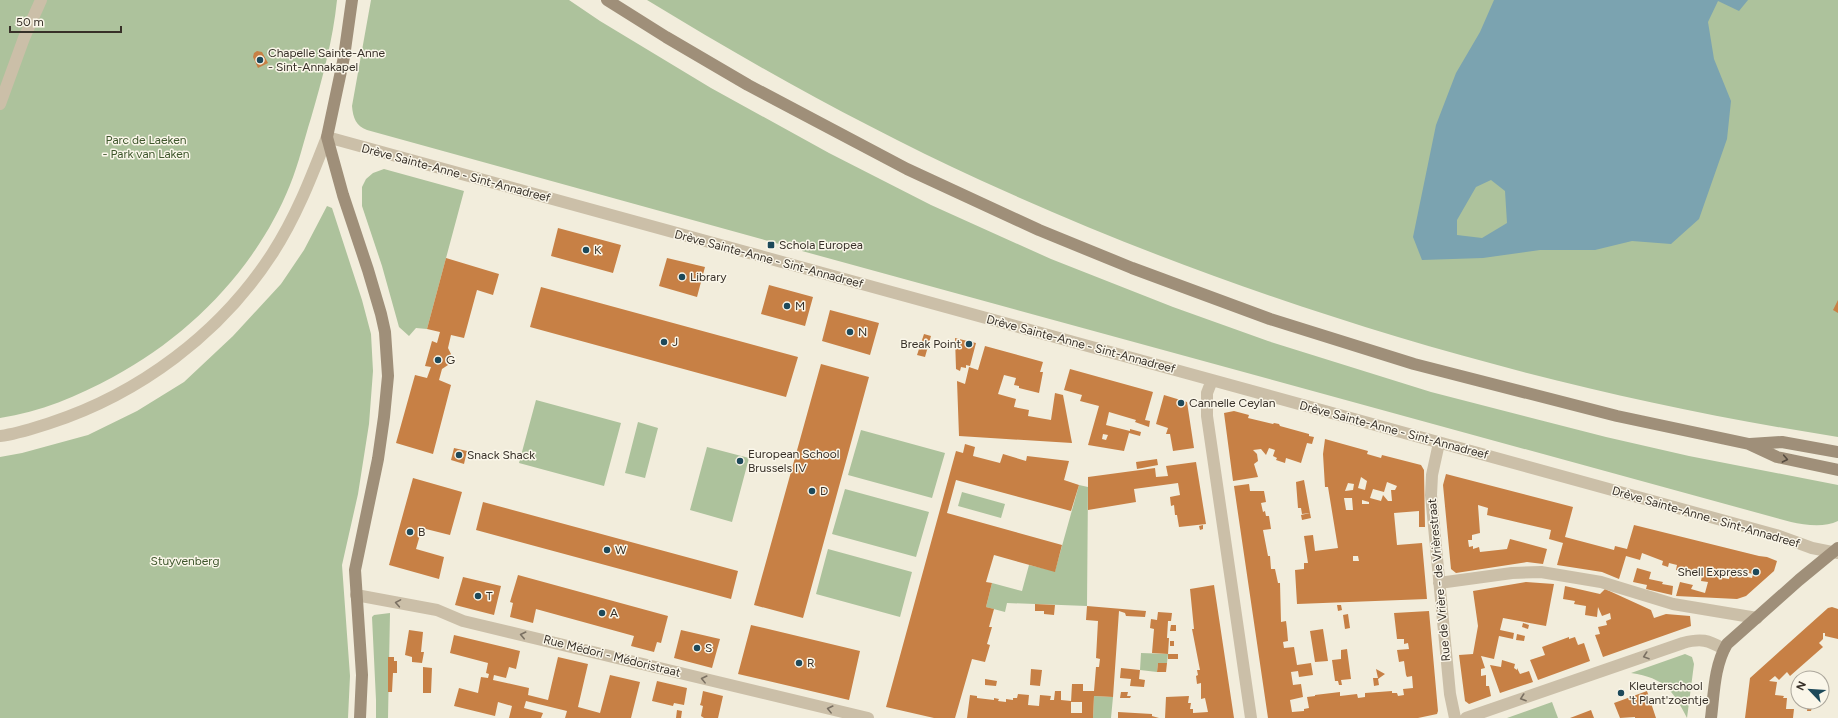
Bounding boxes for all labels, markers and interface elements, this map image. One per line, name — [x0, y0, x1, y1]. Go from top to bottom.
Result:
scale bar — [10, 8, 121, 34]
text: 50 m — [16, 15, 44, 29]
place label: Chapelle Sainte-Anne - Sint-Annakapel — [268, 46, 385, 74]
marker: Chapelle Sainte-Anne - Sint-Annakapel — [255, 55, 265, 65]
park label: Parc de Laeken - Park van Laken — [103, 133, 190, 161]
street label: Drève Sainte-Anne - Sint-Annadreef — [360, 141, 553, 205]
street label: Drève Sainte-Anne - Sint-Annadreef — [673, 227, 866, 291]
place label: Schola Europea — [779, 238, 863, 252]
marker: Schola Europea — [766, 240, 776, 250]
place label: K — [594, 243, 602, 257]
marker: K — [581, 245, 591, 255]
place label: Library — [690, 270, 727, 284]
marker: Library — [677, 272, 687, 282]
place label: M — [795, 299, 805, 313]
marker: M — [782, 301, 792, 311]
street label: Drève Sainte-Anne - Sint-Annadreef — [985, 312, 1178, 376]
place label: N — [858, 325, 867, 339]
marker: N — [845, 327, 855, 337]
place label: J — [672, 335, 678, 349]
marker: J — [659, 337, 669, 347]
place label: Break Point — [900, 337, 961, 351]
marker: Break Point — [964, 339, 974, 349]
place label: G — [446, 353, 455, 367]
marker: G — [433, 355, 443, 365]
place label: Cannelle Ceylan — [1189, 396, 1276, 410]
marker: Cannelle Ceylan — [1176, 398, 1186, 408]
street label: Drève Sainte-Anne - Sint-Annadreef — [1298, 398, 1491, 462]
place label: European School Brussels IV — [748, 447, 839, 475]
place label: Snack Shack — [467, 448, 535, 462]
marker: Snack Shack — [454, 450, 464, 460]
one-way arrow — [1782, 454, 1788, 463]
marker: European School Brussels IV — [735, 456, 745, 466]
street label: Drève Sainte-Anne - Sint-Annadreef — [1610, 483, 1802, 551]
place label: D — [820, 484, 828, 498]
marker: D — [807, 486, 817, 496]
street label: Rue de Vrière - de Vrièrestraat — [1425, 498, 1453, 662]
place label: B — [418, 525, 425, 539]
marker: B — [405, 527, 415, 537]
place label: W — [615, 543, 627, 557]
marker: W — [602, 545, 612, 555]
park label: Stuyvenberg — [151, 554, 219, 568]
place label: Shell Express — [1677, 565, 1748, 579]
marker: Shell Express — [1751, 567, 1761, 577]
place label: T — [486, 589, 493, 603]
marker: T — [473, 591, 483, 601]
one-way arrow — [395, 599, 401, 607]
place label: A — [610, 606, 618, 620]
marker: A — [597, 608, 607, 618]
one-way arrow — [520, 631, 527, 640]
street label: Rue Médori - Médoristraat — [542, 632, 682, 680]
place label: S — [705, 641, 712, 655]
marker: S — [692, 643, 702, 653]
one-way arrow — [1643, 651, 1650, 659]
place label: R — [807, 656, 815, 670]
marker: R — [794, 658, 804, 668]
north arrow — [1790, 670, 1830, 710]
one-way arrow — [701, 675, 707, 683]
place label: Kleuterschool 't Plant'zoentje — [1629, 679, 1709, 707]
text: N — [1794, 679, 1809, 693]
marker: Kleuterschool 't Plant'zoentje — [1616, 688, 1626, 698]
one-way arrow — [1520, 694, 1527, 702]
one-way arrow — [827, 705, 834, 714]

